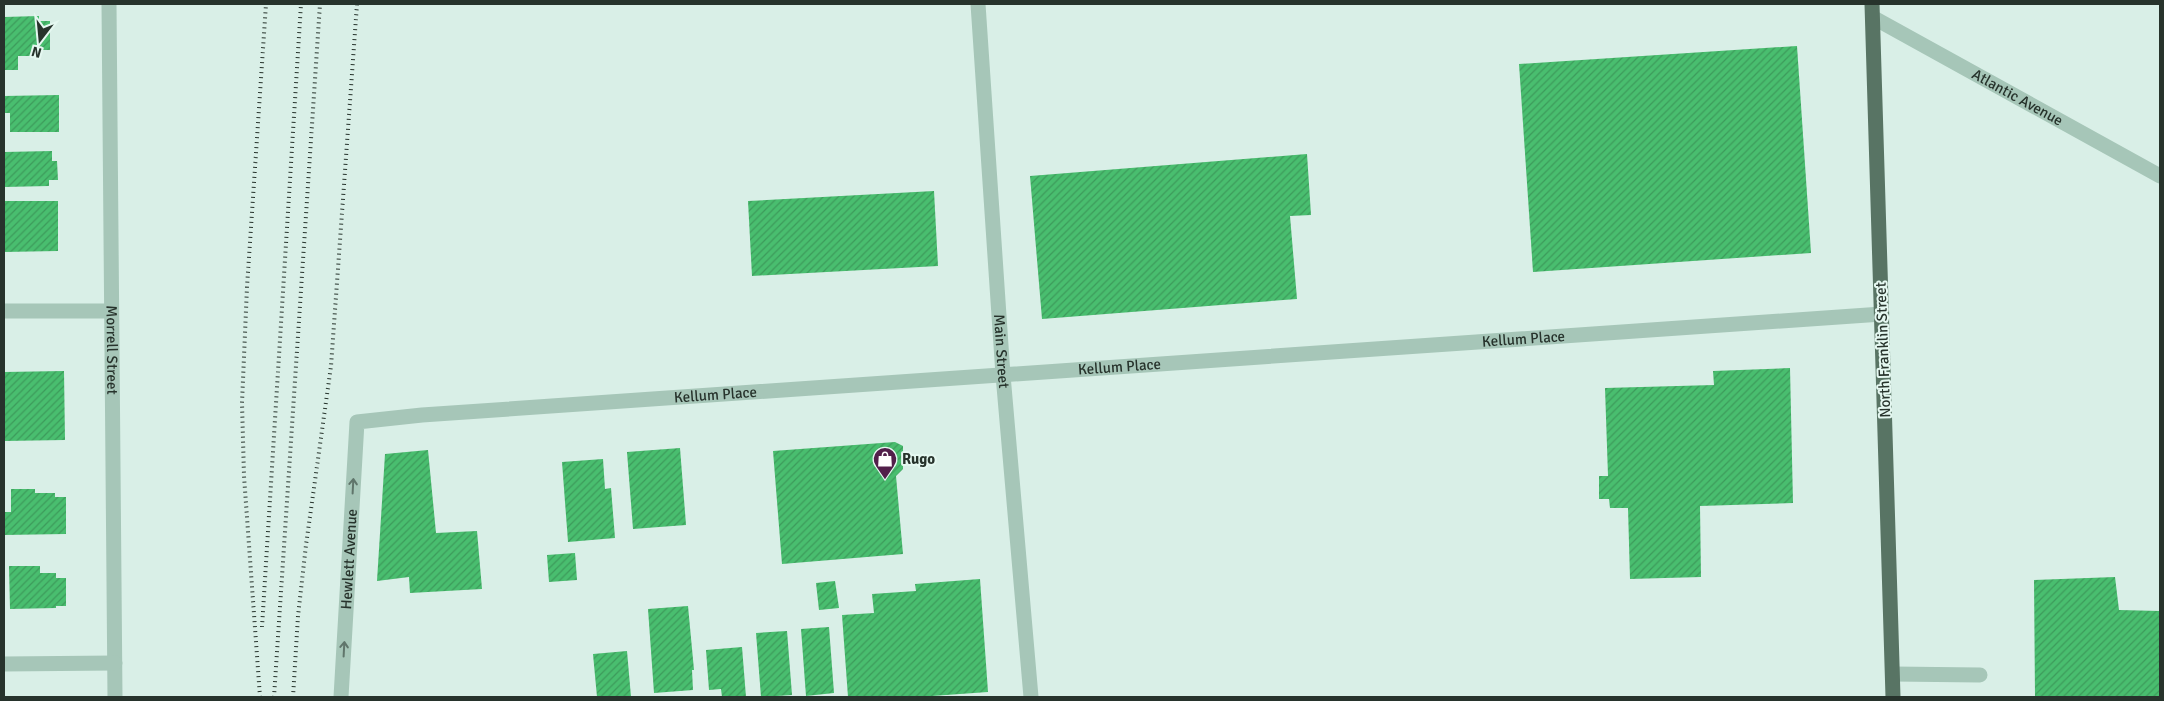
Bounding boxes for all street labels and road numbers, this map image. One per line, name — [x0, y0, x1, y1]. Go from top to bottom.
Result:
street label: Atlantic Avenue — [1969, 65, 2066, 130]
street label: North Franklin Street — [1872, 282, 1894, 418]
street label: Morrell Street — [103, 305, 121, 395]
street label: Main Street — [990, 313, 1013, 389]
street label: Kellum Place — [1481, 327, 1566, 351]
street label: Kellum Place — [1077, 355, 1162, 379]
street label: Kellum Place — [673, 383, 758, 407]
street label: Hewlett Avenue — [337, 508, 361, 610]

